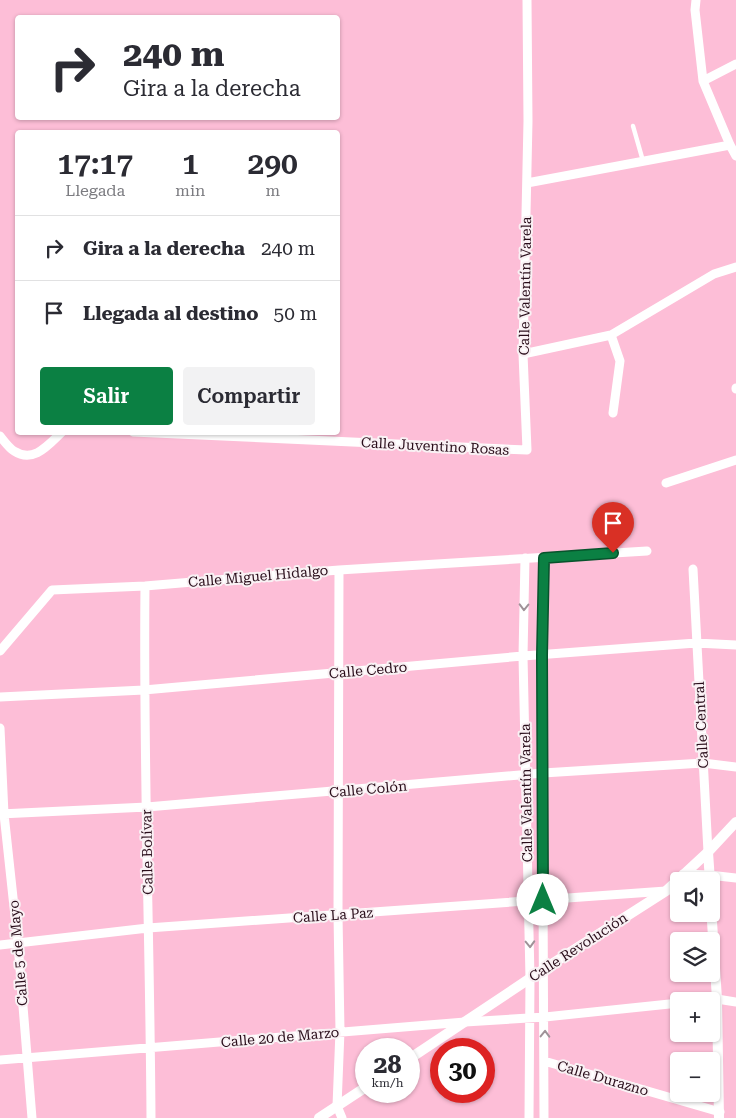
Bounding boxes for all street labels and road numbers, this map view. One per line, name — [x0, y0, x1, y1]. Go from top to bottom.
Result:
street label: Calle Valentín Varela — [516, 216, 534, 356]
street label: Calle Juventino Rosas — [361, 434, 510, 458]
street label: Calle Miguel Hidalgo — [187, 562, 329, 590]
street label: Calle Cedro — [328, 659, 408, 681]
street label: Calle Central — [691, 680, 711, 769]
street label: Calle Valentín Varela — [517, 723, 535, 863]
street label: Calle Colón — [328, 778, 408, 800]
street label: Calle Bolívar — [138, 809, 156, 895]
street label: Calle 5 de Mayo — [5, 899, 31, 1007]
street label: Calle La Paz — [292, 904, 374, 926]
street label: Calle Revolución — [526, 909, 630, 985]
street label: Calle 20 de Marzo — [220, 1024, 340, 1050]
street label: Calle Durazno — [555, 1057, 651, 1099]

